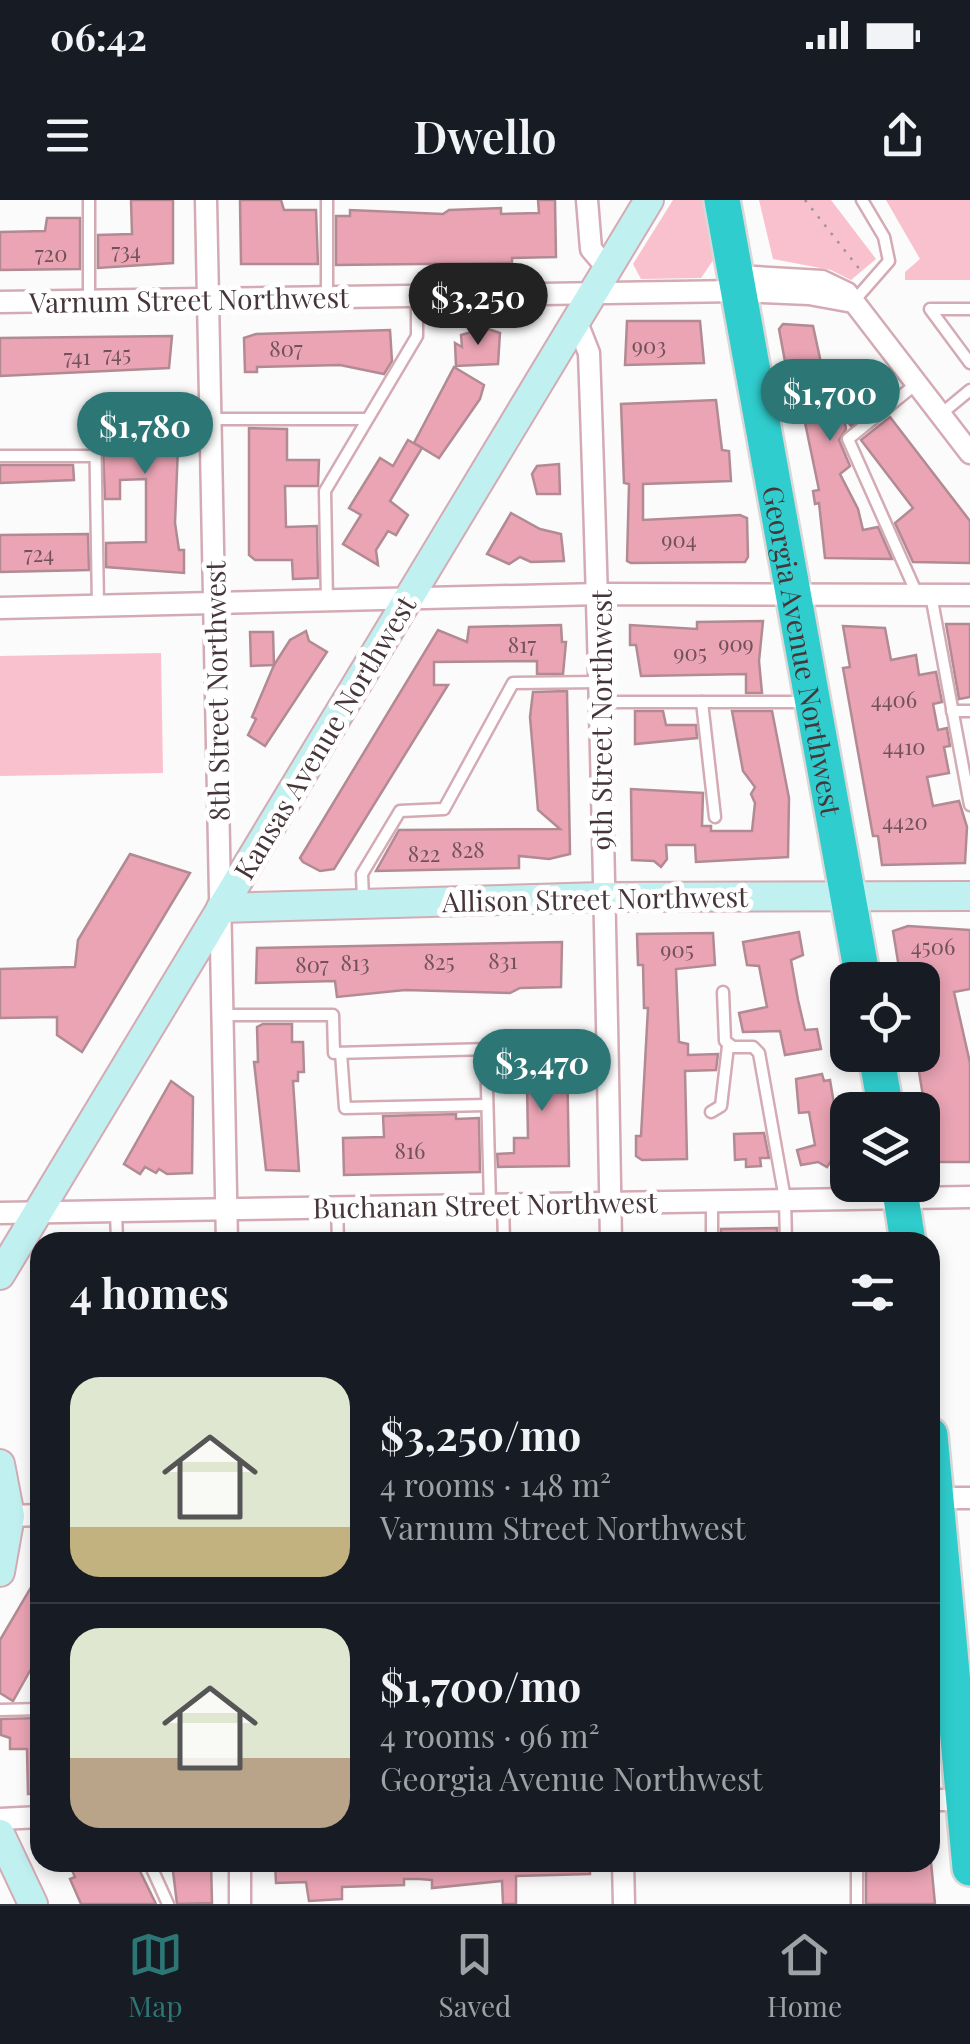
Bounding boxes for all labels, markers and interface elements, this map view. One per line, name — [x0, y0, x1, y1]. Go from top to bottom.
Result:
text: 06:42 — [50, 10, 147, 61]
text: Dwello — [413, 105, 557, 165]
icon: menu — [40, 108, 95, 163]
icon: share — [875, 108, 930, 163]
house number: 734 — [111, 235, 141, 265]
house number: 720 — [35, 238, 67, 268]
pin: $3,250 — [397, 263, 559, 348]
text: $3,250 — [431, 274, 525, 317]
street label: Varnum Street Northwest — [28, 278, 350, 320]
house number: 903 — [632, 330, 666, 360]
house number: 807 — [269, 333, 303, 363]
house number: 745 — [103, 338, 131, 368]
house number: 741 — [63, 341, 91, 371]
pin: $1,700 — [749, 359, 911, 444]
text: $1,700 — [783, 370, 877, 413]
pin: $1,780 — [64, 392, 226, 477]
text: $1,780 — [99, 403, 191, 446]
street label: Georgia Avenue Northwest — [755, 483, 852, 820]
house number: 904 — [661, 524, 697, 554]
house number: 724 — [24, 538, 54, 568]
street label: 8th Street Northwest — [195, 559, 237, 822]
street label: Kansas Avenue Northwest — [225, 587, 424, 886]
street label: 9th Street Northwest — [582, 589, 619, 850]
house number: 909 — [718, 628, 754, 658]
house number: 817 — [508, 629, 536, 659]
house number: 905 — [673, 637, 707, 667]
house number: 4406 — [871, 684, 917, 714]
house number: 4410 — [882, 731, 926, 761]
house number: 4420 — [882, 806, 928, 836]
house number: 828 — [451, 834, 485, 864]
house number: 822 — [408, 838, 440, 868]
street label: Allison Street Northwest — [441, 877, 749, 919]
house number: 4506 — [911, 931, 955, 961]
house number: 905 — [660, 934, 694, 964]
house number: 831 — [488, 945, 518, 975]
house number: 825 — [423, 946, 455, 976]
house number: 813 — [340, 947, 370, 977]
house number: 807 — [295, 949, 329, 979]
map controls — [830, 962, 940, 1202]
button: locate — [830, 962, 940, 1072]
pin: $3,470 — [461, 1029, 623, 1114]
text: $3,470 — [495, 1040, 589, 1083]
button: layers — [830, 1092, 940, 1202]
house number: 816 — [395, 1135, 425, 1165]
street label: Buchanan Street Northwest — [312, 1182, 659, 1226]
text: 4 homes — [70, 1264, 229, 1320]
icon: filters — [845, 1265, 900, 1320]
text: $3,250/mo — [380, 1406, 581, 1462]
icon: home — [150, 1417, 270, 1537]
text: 4 rooms · 148 m² — [380, 1462, 611, 1505]
text: Varnum Street Northwest — [380, 1505, 746, 1548]
text: $1,700/mo — [380, 1657, 581, 1713]
icon: home — [150, 1668, 270, 1788]
text: 4 rooms · 96 m² — [380, 1713, 600, 1756]
text: Georgia Avenue Northwest — [380, 1756, 763, 1799]
tab: Map — [128, 1927, 183, 2024]
tab: Saved — [439, 1927, 511, 2024]
tab: Home — [767, 1927, 842, 2024]

